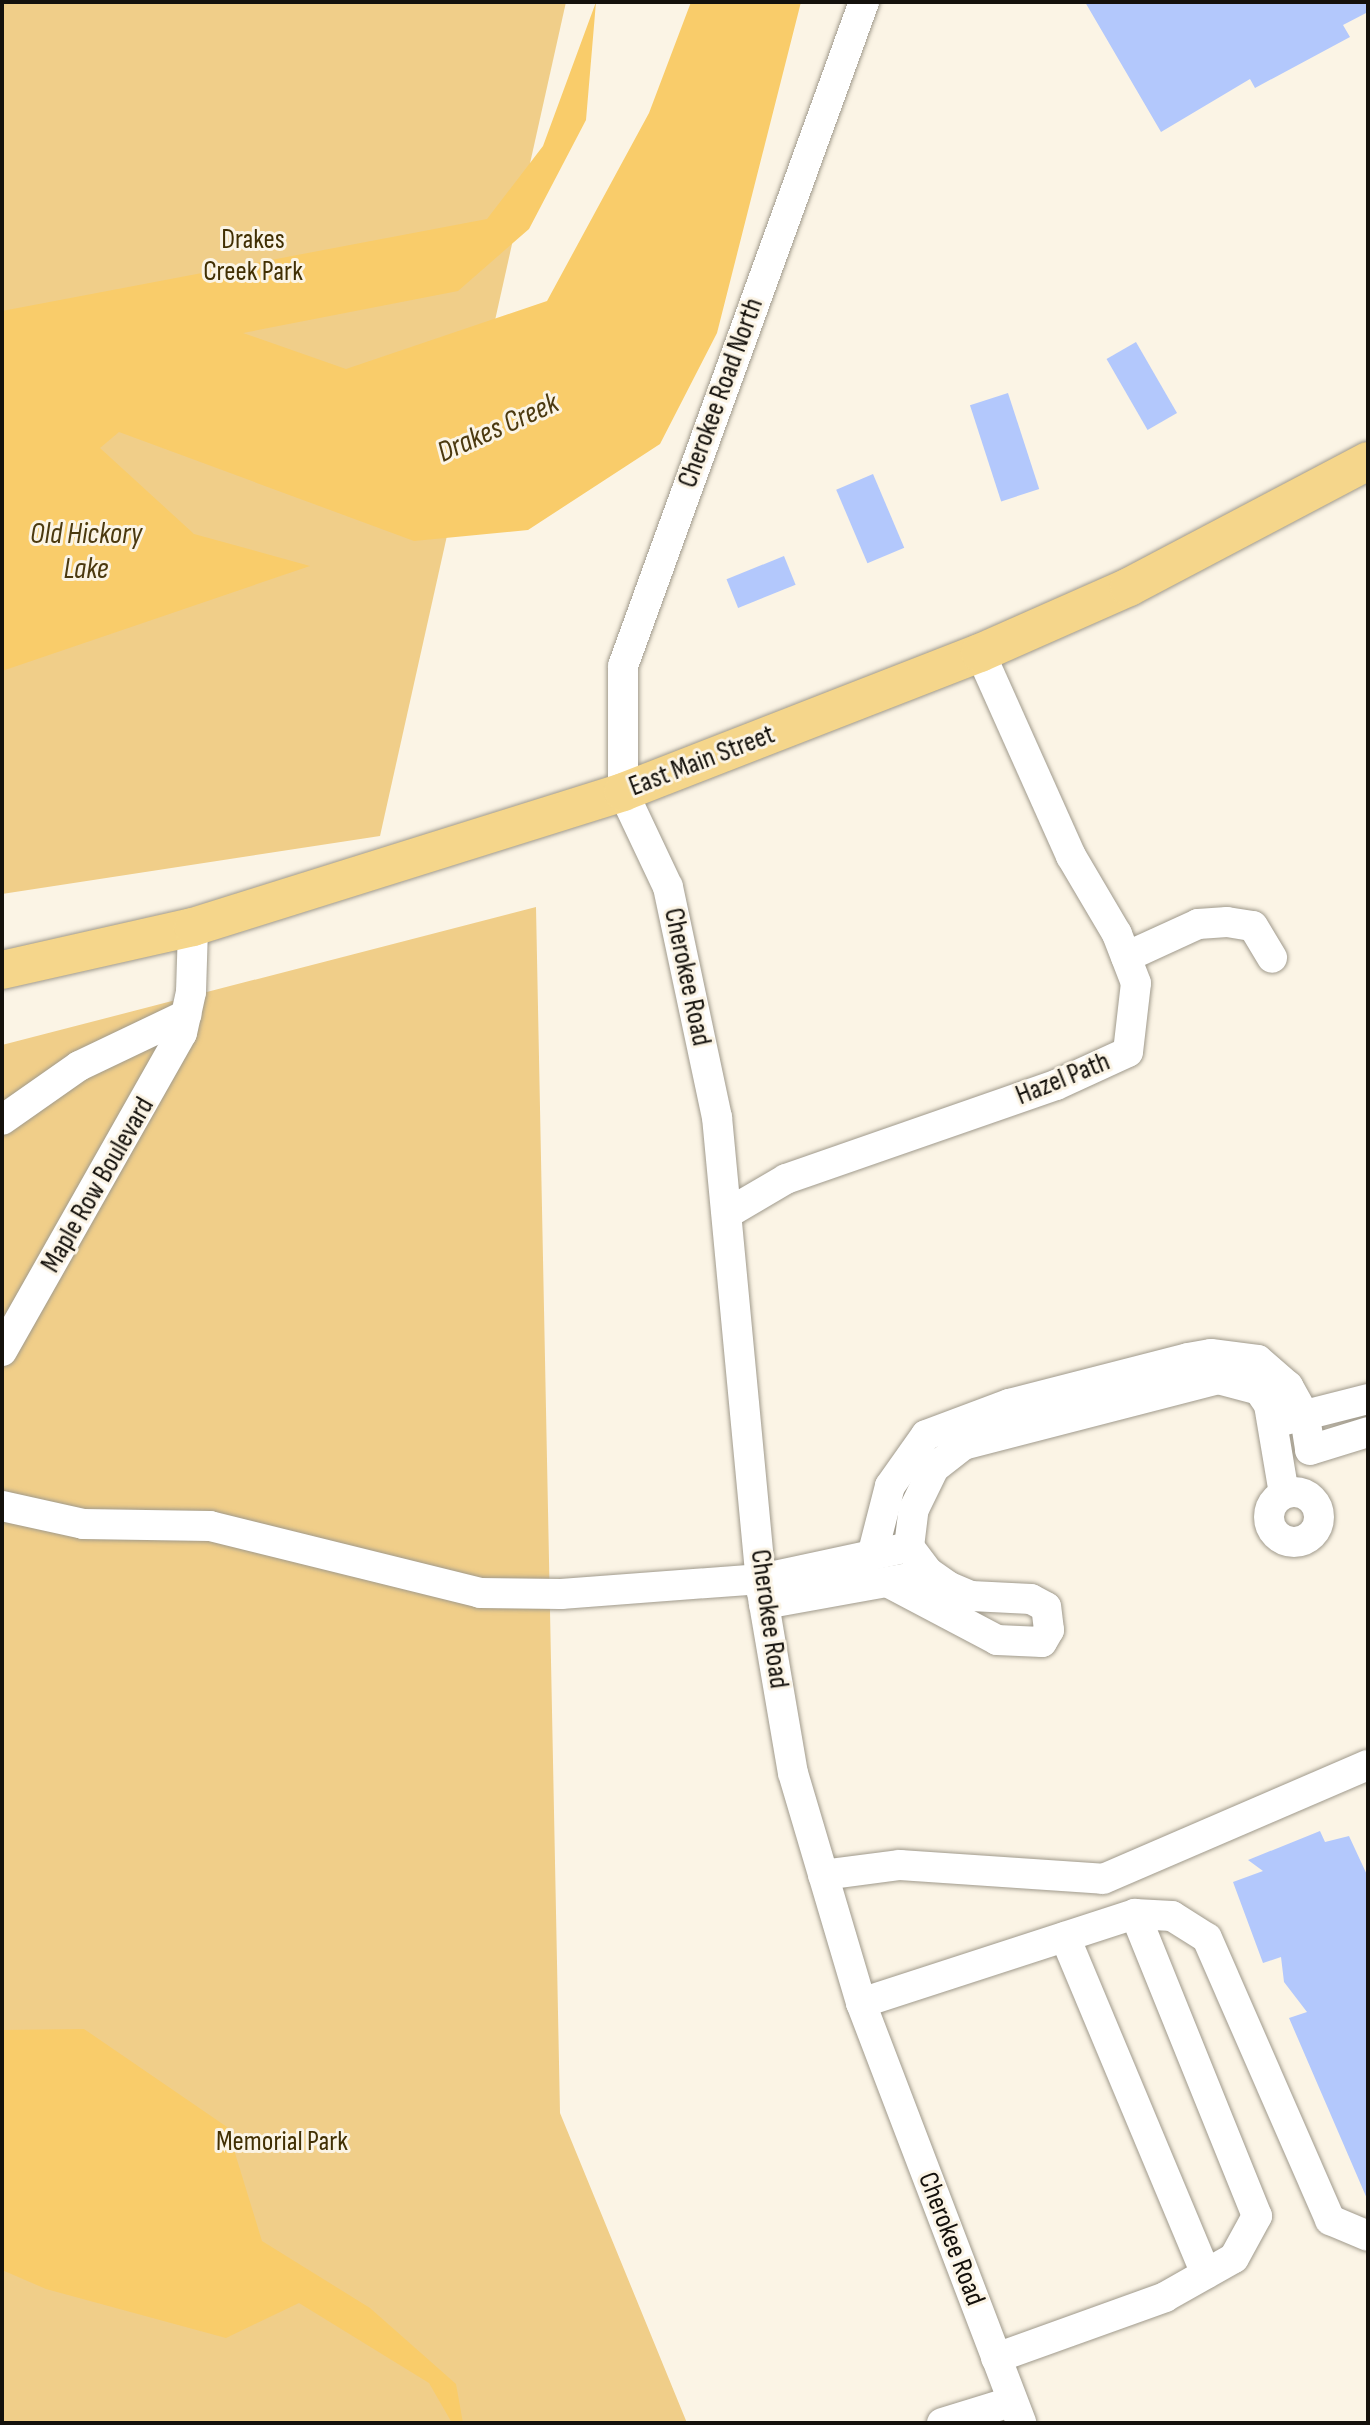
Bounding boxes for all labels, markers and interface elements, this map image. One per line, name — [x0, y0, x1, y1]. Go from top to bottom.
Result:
park label: Drakes Creek Park — [203, 223, 303, 289]
street label: Cherokee Road North — [671, 294, 771, 492]
water label: Drakes Creek — [432, 385, 564, 471]
water label: Old Hickory Lake — [30, 516, 142, 586]
street label: East Main Street — [625, 718, 779, 804]
street label: Cherokee Road — [656, 905, 718, 1049]
street label: Hazel Path — [1011, 1045, 1115, 1113]
street label: Maple Row Boulevard — [34, 1091, 162, 1279]
street label: Cherokee Road — [743, 1547, 795, 1691]
park label: Memorial Park — [216, 2125, 348, 2159]
street label: Cherokee Road — [910, 2168, 992, 2310]

